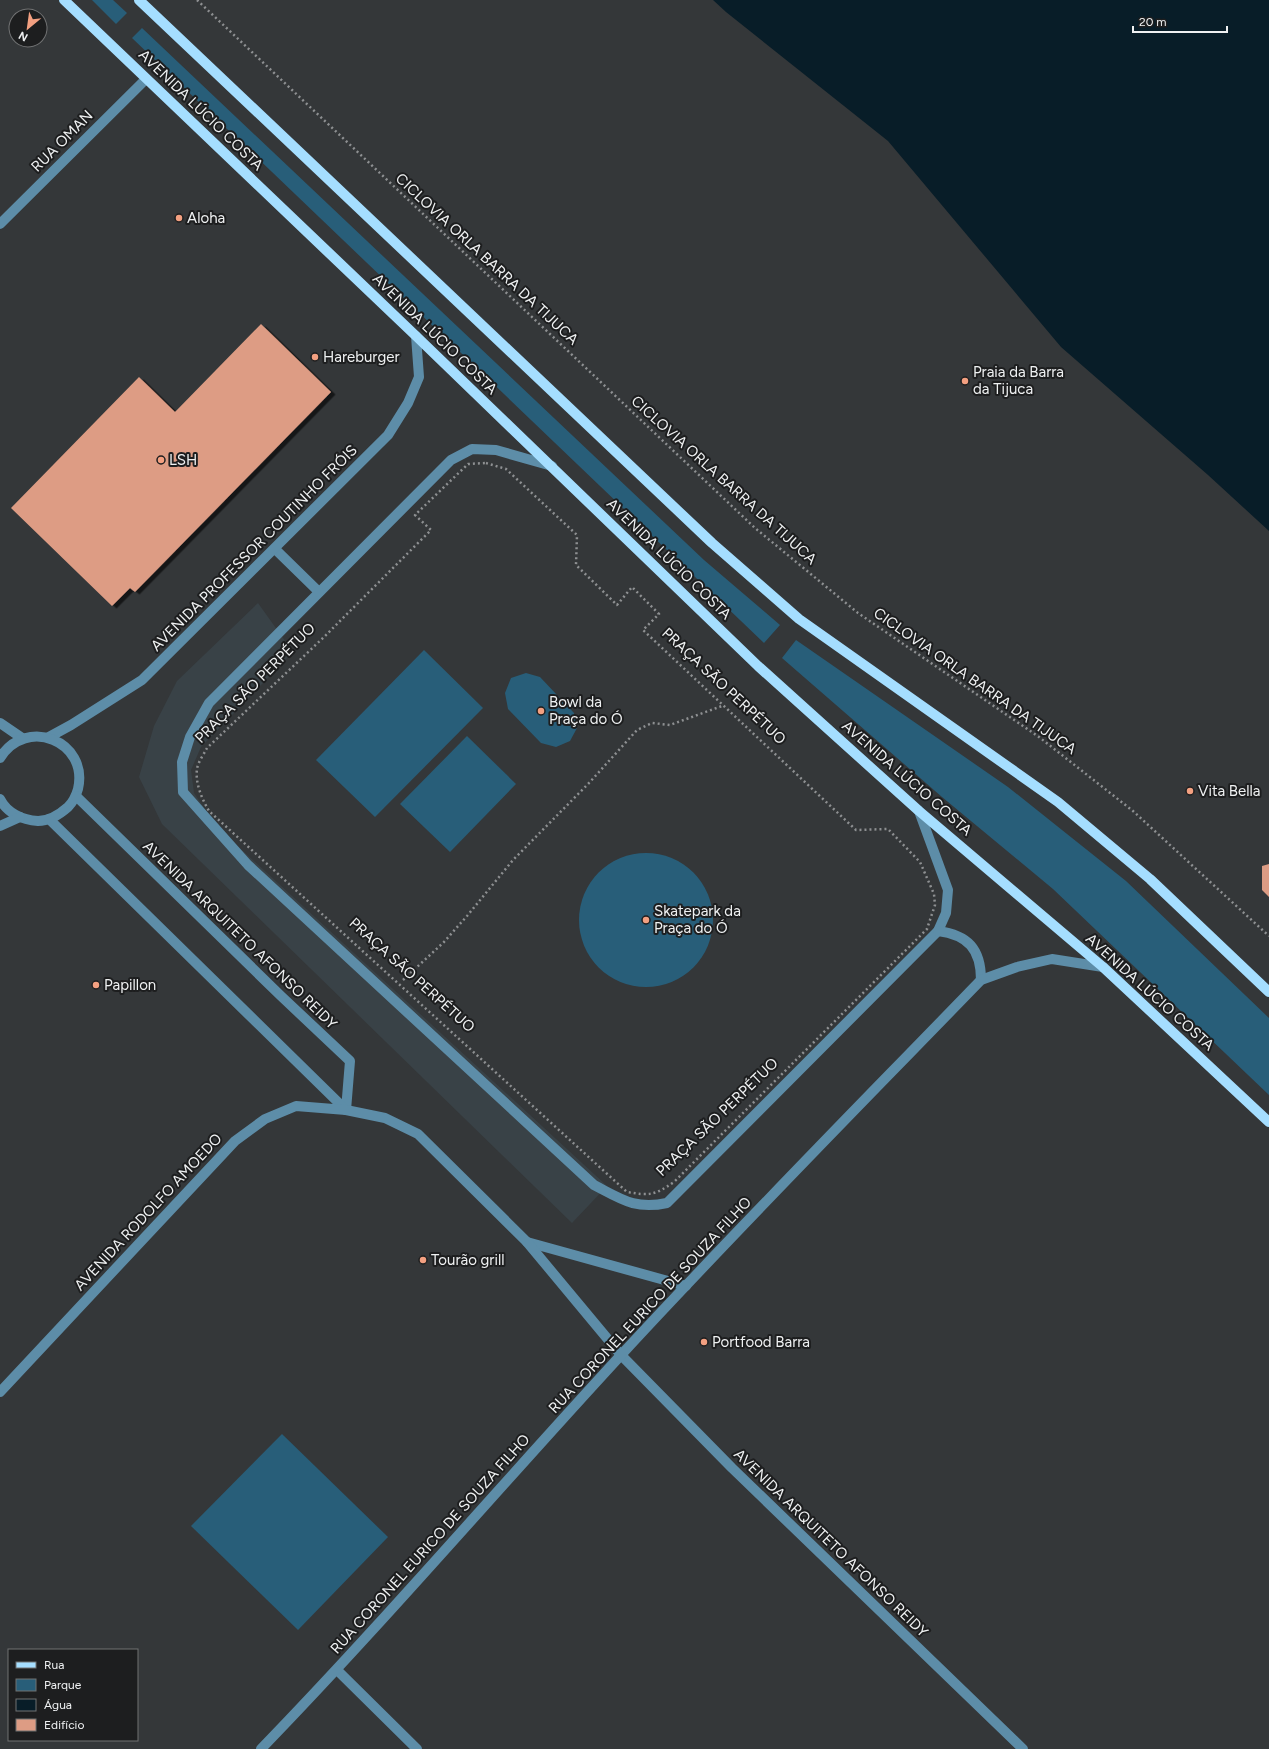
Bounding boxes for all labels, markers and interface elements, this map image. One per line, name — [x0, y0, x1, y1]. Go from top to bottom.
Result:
north arrow — [8, 8, 48, 48]
scale bar — [1133, 8, 1227, 34]
text: 20 m — [1139, 15, 1167, 29]
text: N — [17, 29, 30, 44]
street label: AVENIDA LÚCIO COSTA — [135, 46, 267, 174]
street label: RUA OMAN — [27, 106, 97, 176]
street label: CICLOVIA ORLA BARRA DA TIJUCA — [392, 169, 582, 349]
place label: Aloha — [187, 209, 225, 227]
marker: Aloha — [174, 213, 184, 223]
street label: AVENIDA LÚCIO COSTA — [369, 270, 501, 398]
place label: Hareburger — [323, 348, 399, 366]
marker: Hareburger — [310, 352, 320, 362]
place label: Praia da Barra da Tijuca — [973, 363, 1064, 398]
marker: Praia da Barra da Tijuca — [960, 376, 970, 386]
street label: CICLOVIA ORLA BARRA DA TIJUCA — [627, 392, 821, 568]
street label: AVENIDA PROFESSOR COUTINHO FRÓIS — [147, 441, 361, 655]
place label: LSH — [169, 451, 197, 469]
marker: LSH — [156, 455, 166, 465]
street label: AVENIDA LÚCIO COSTA — [603, 495, 735, 623]
street label: CICLOVIA ORLA BARRA DA TIJUCA — [870, 604, 1080, 758]
street label: PRAÇA SÃO PERPÉTUO — [191, 619, 319, 747]
street label: PRAÇA SÃO PERPÉTUO — [658, 624, 790, 748]
place label: Bowl da Praça do Ó — [549, 693, 623, 728]
marker: Bowl da Praça do Ó — [536, 706, 546, 716]
street label: AVENIDA LÚCIO COSTA — [838, 717, 976, 839]
place label: Vita Bella — [1198, 782, 1260, 800]
marker: Vita Bella — [1185, 786, 1195, 796]
street label: AVENIDA ARQUITETO AFONSO REIDY — [139, 837, 341, 1033]
place label: Skatepark da Praça do Ó — [654, 902, 741, 937]
street label: PRAÇA SÃO PERPÉTUO — [346, 914, 478, 1036]
marker: Skatepark da Praça do Ó — [641, 915, 651, 925]
street label: AVENIDA LÚCIO COSTA — [1082, 930, 1218, 1054]
place label: Papillon — [104, 976, 156, 994]
marker: Papillon — [91, 980, 101, 990]
street label: PRAÇA SÃO PERPÉTUO — [652, 1054, 782, 1180]
street label: AVENIDA RODOLFO AMOEDO — [70, 1130, 226, 1294]
street label: RUA CORONEL EURICO DE SOUZA FILHO — [545, 1193, 755, 1417]
place label: Tourão grill — [431, 1251, 505, 1269]
marker: Tourão grill — [418, 1255, 428, 1265]
place label: Portfood Barra — [712, 1333, 810, 1351]
marker: Portfood Barra — [699, 1337, 709, 1347]
street label: RUA CORONEL EURICO DE SOUZA FILHO — [327, 1431, 533, 1657]
street label: AVENIDA ARQUITETO AFONSO REIDY — [730, 1445, 932, 1641]
legend — [8, 1649, 138, 1741]
text: Rua — [44, 1658, 64, 1672]
text: Parque — [44, 1678, 82, 1692]
text: Água — [44, 1698, 72, 1712]
text: Edifício — [44, 1718, 84, 1732]

